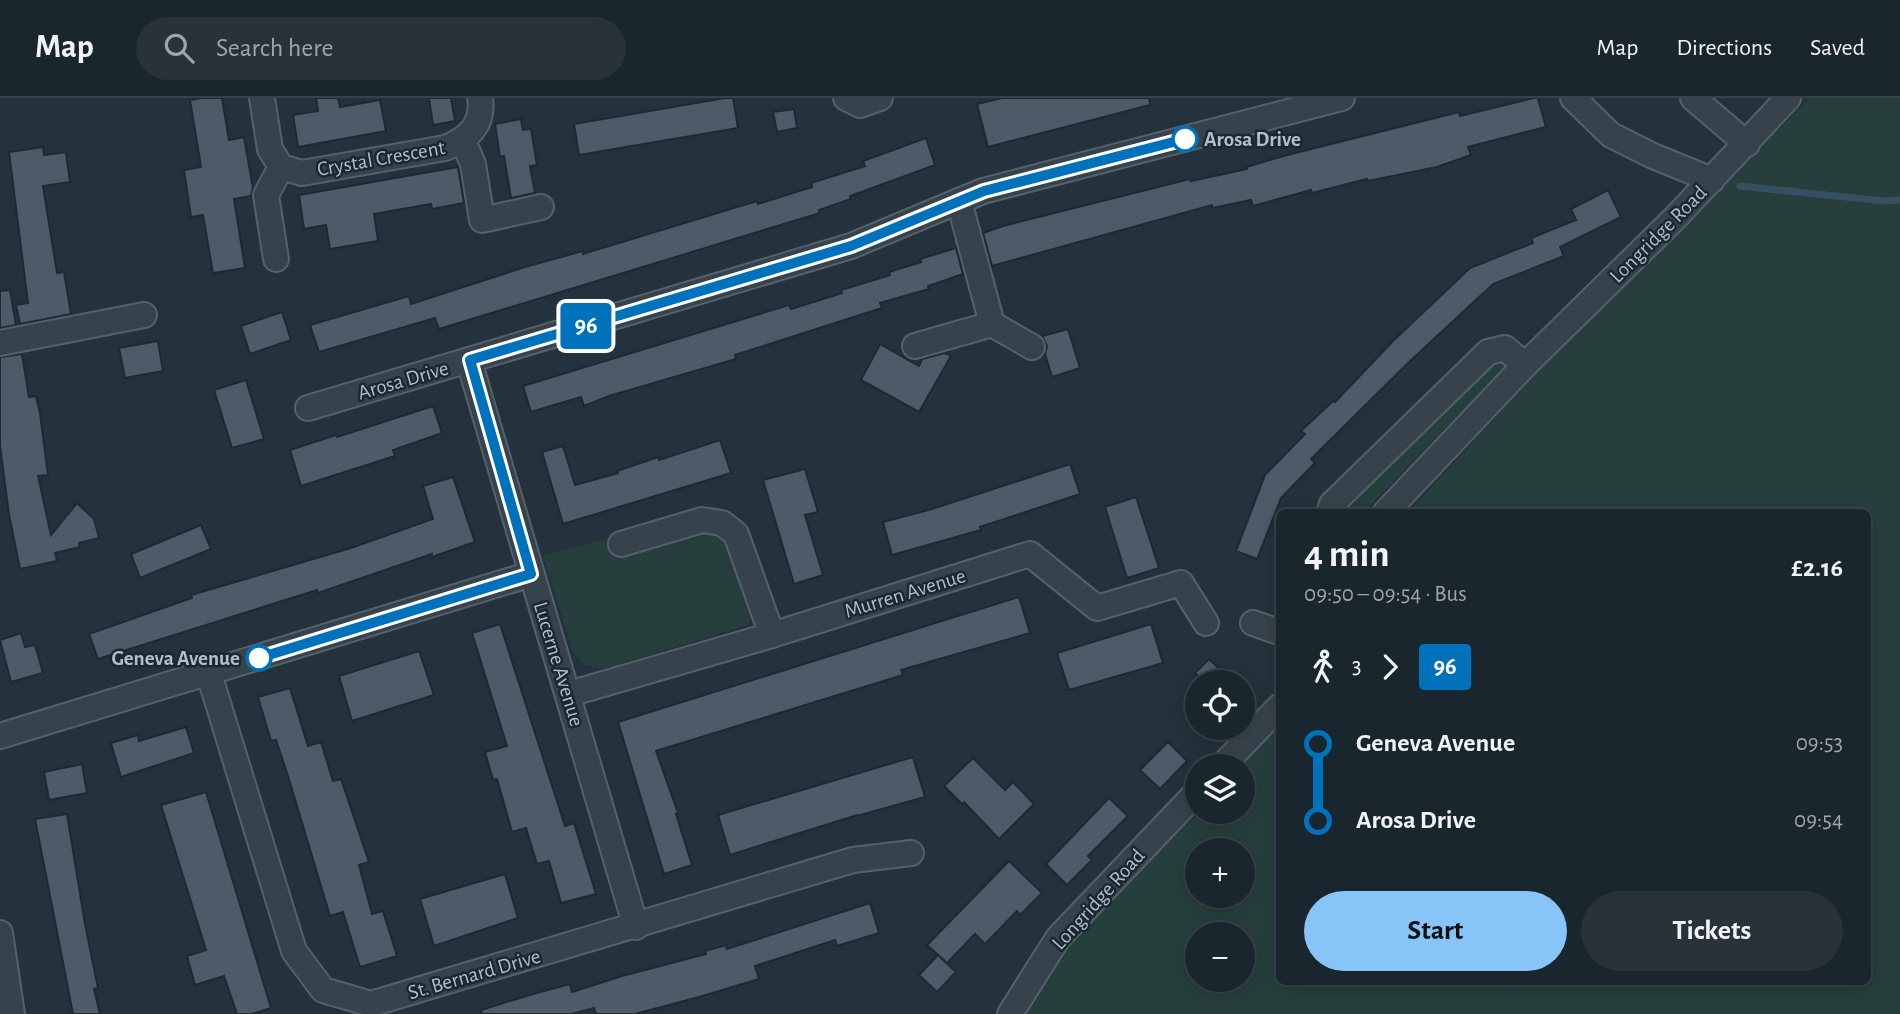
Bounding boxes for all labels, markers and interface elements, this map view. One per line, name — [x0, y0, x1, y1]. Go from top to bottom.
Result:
search box — [136, 17, 626, 80]
icon: search — [160, 29, 198, 67]
text: Map — [35, 31, 94, 64]
text: Search here — [216, 35, 334, 61]
text: Map — [1596, 36, 1638, 60]
text: Directions — [1676, 36, 1772, 60]
text: Saved — [1810, 36, 1865, 60]
marker: Arosa Drive — [1172, 126, 1198, 152]
place label: Arosa Drive — [1204, 129, 1301, 150]
street label: Crystal Crescent — [316, 137, 447, 180]
street label: Longridge Road — [1606, 182, 1711, 287]
line badge: 96 — [554, 303, 618, 349]
text: 96 — [574, 314, 598, 338]
street label: Arosa Drive — [355, 357, 451, 403]
text: 4 min — [1304, 536, 1390, 574]
text: £2.16 — [1791, 555, 1843, 581]
street label: Murren Avenue — [842, 565, 968, 622]
text: 09:50 – 09:54 · Bus — [1304, 583, 1467, 606]
street label: Lucerne Avenue — [530, 599, 587, 729]
marker: Geneva Avenue — [246, 645, 272, 671]
place label: Geneva Avenue — [111, 648, 240, 669]
icon: walk — [1304, 648, 1342, 686]
icon: forward — [1371, 648, 1409, 686]
text: 3 — [1352, 655, 1361, 678]
text: 96 — [1433, 655, 1457, 679]
map controls — [1185, 670, 1255, 992]
button: locate — [1185, 670, 1255, 740]
text: Geneva Avenue — [1356, 730, 1515, 756]
text: 09:53 — [1796, 732, 1843, 755]
button: layers — [1185, 754, 1255, 824]
text: Arosa Drive — [1356, 807, 1476, 833]
text: 09:54 — [1794, 809, 1843, 832]
button: + — [1185, 838, 1255, 908]
street label: Longridge Road — [1048, 845, 1149, 954]
button: Start — [1304, 891, 1567, 971]
button: Tickets — [1581, 891, 1843, 971]
button: − — [1185, 922, 1255, 992]
street label: St. Bernard Drive — [405, 946, 543, 1003]

